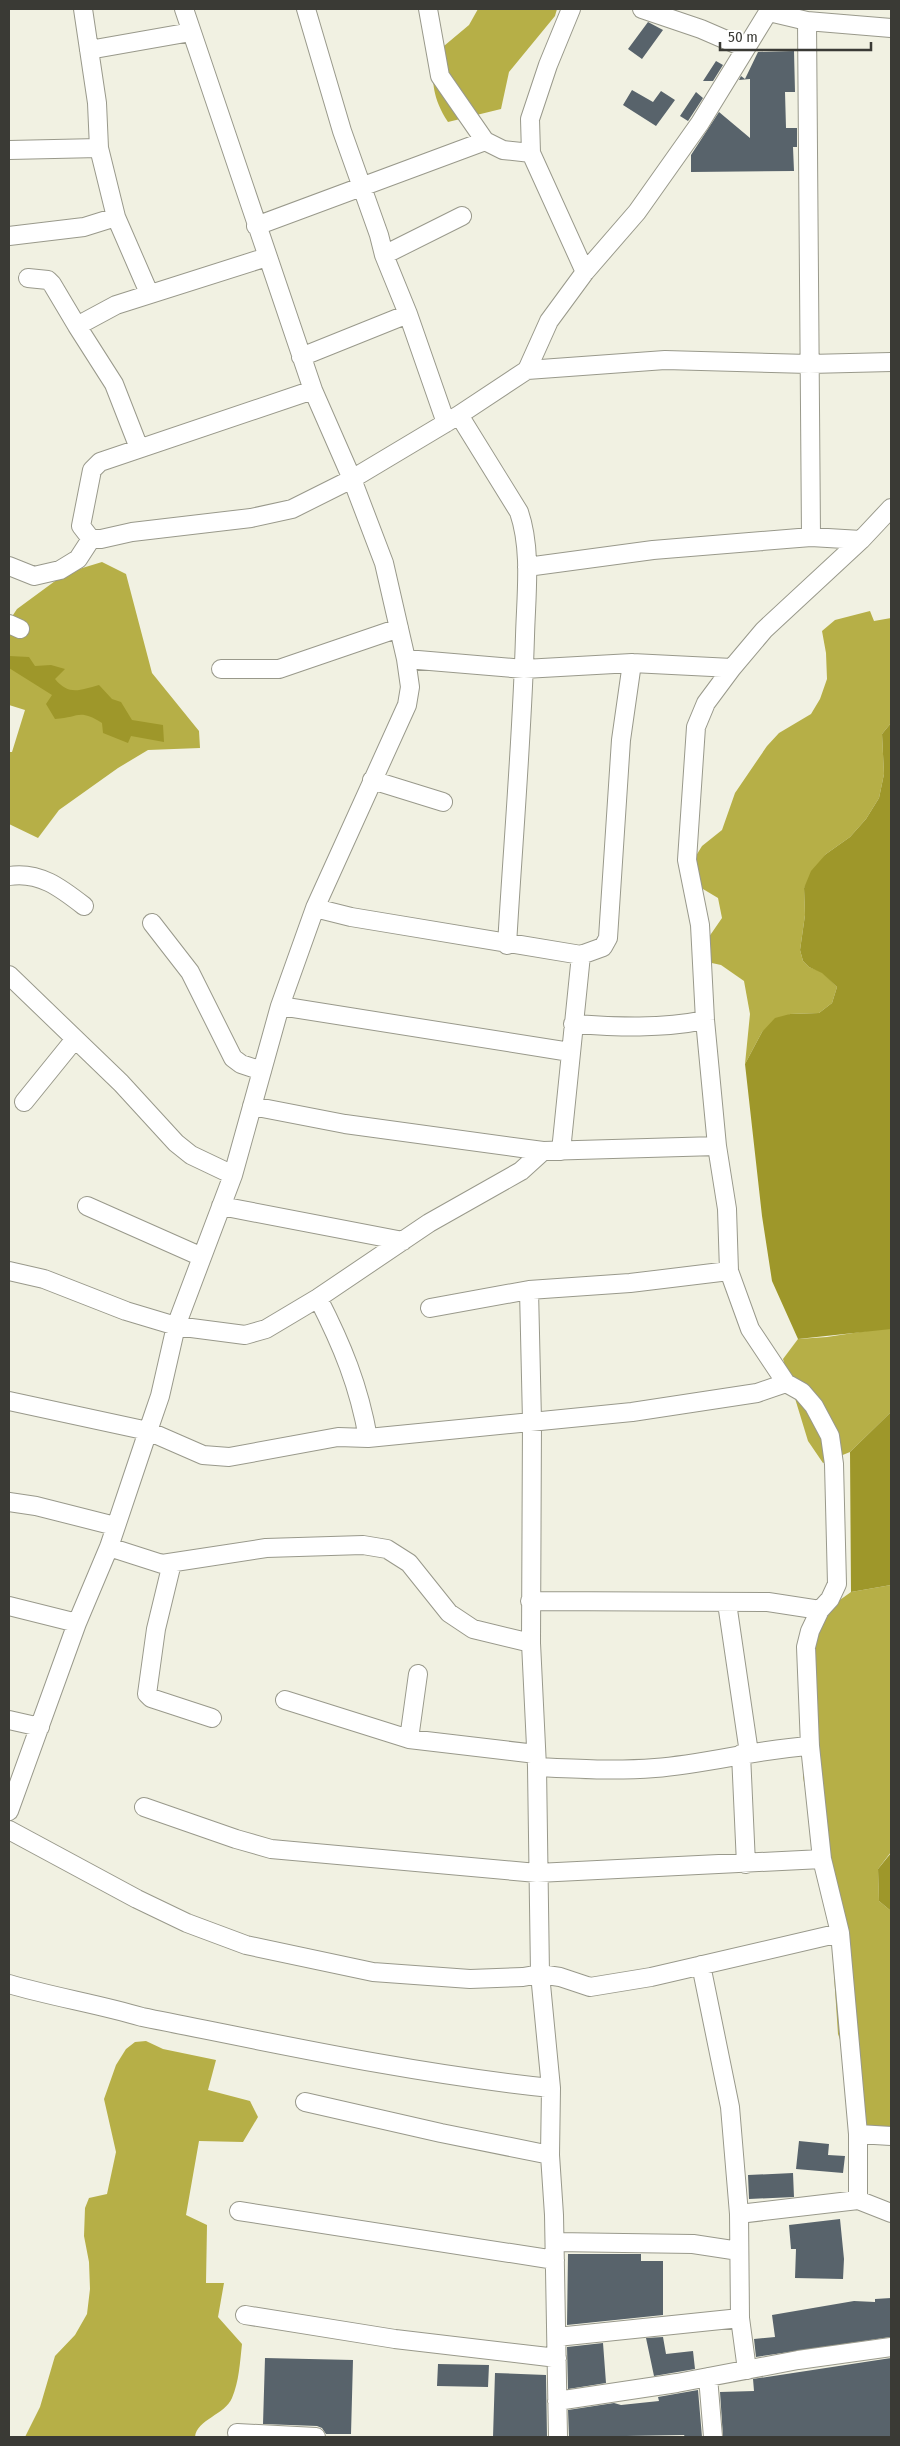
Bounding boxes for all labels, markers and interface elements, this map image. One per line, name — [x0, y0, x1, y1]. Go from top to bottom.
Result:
scale bar — [720, 20, 871, 52]
text: 50 m — [728, 28, 758, 46]

